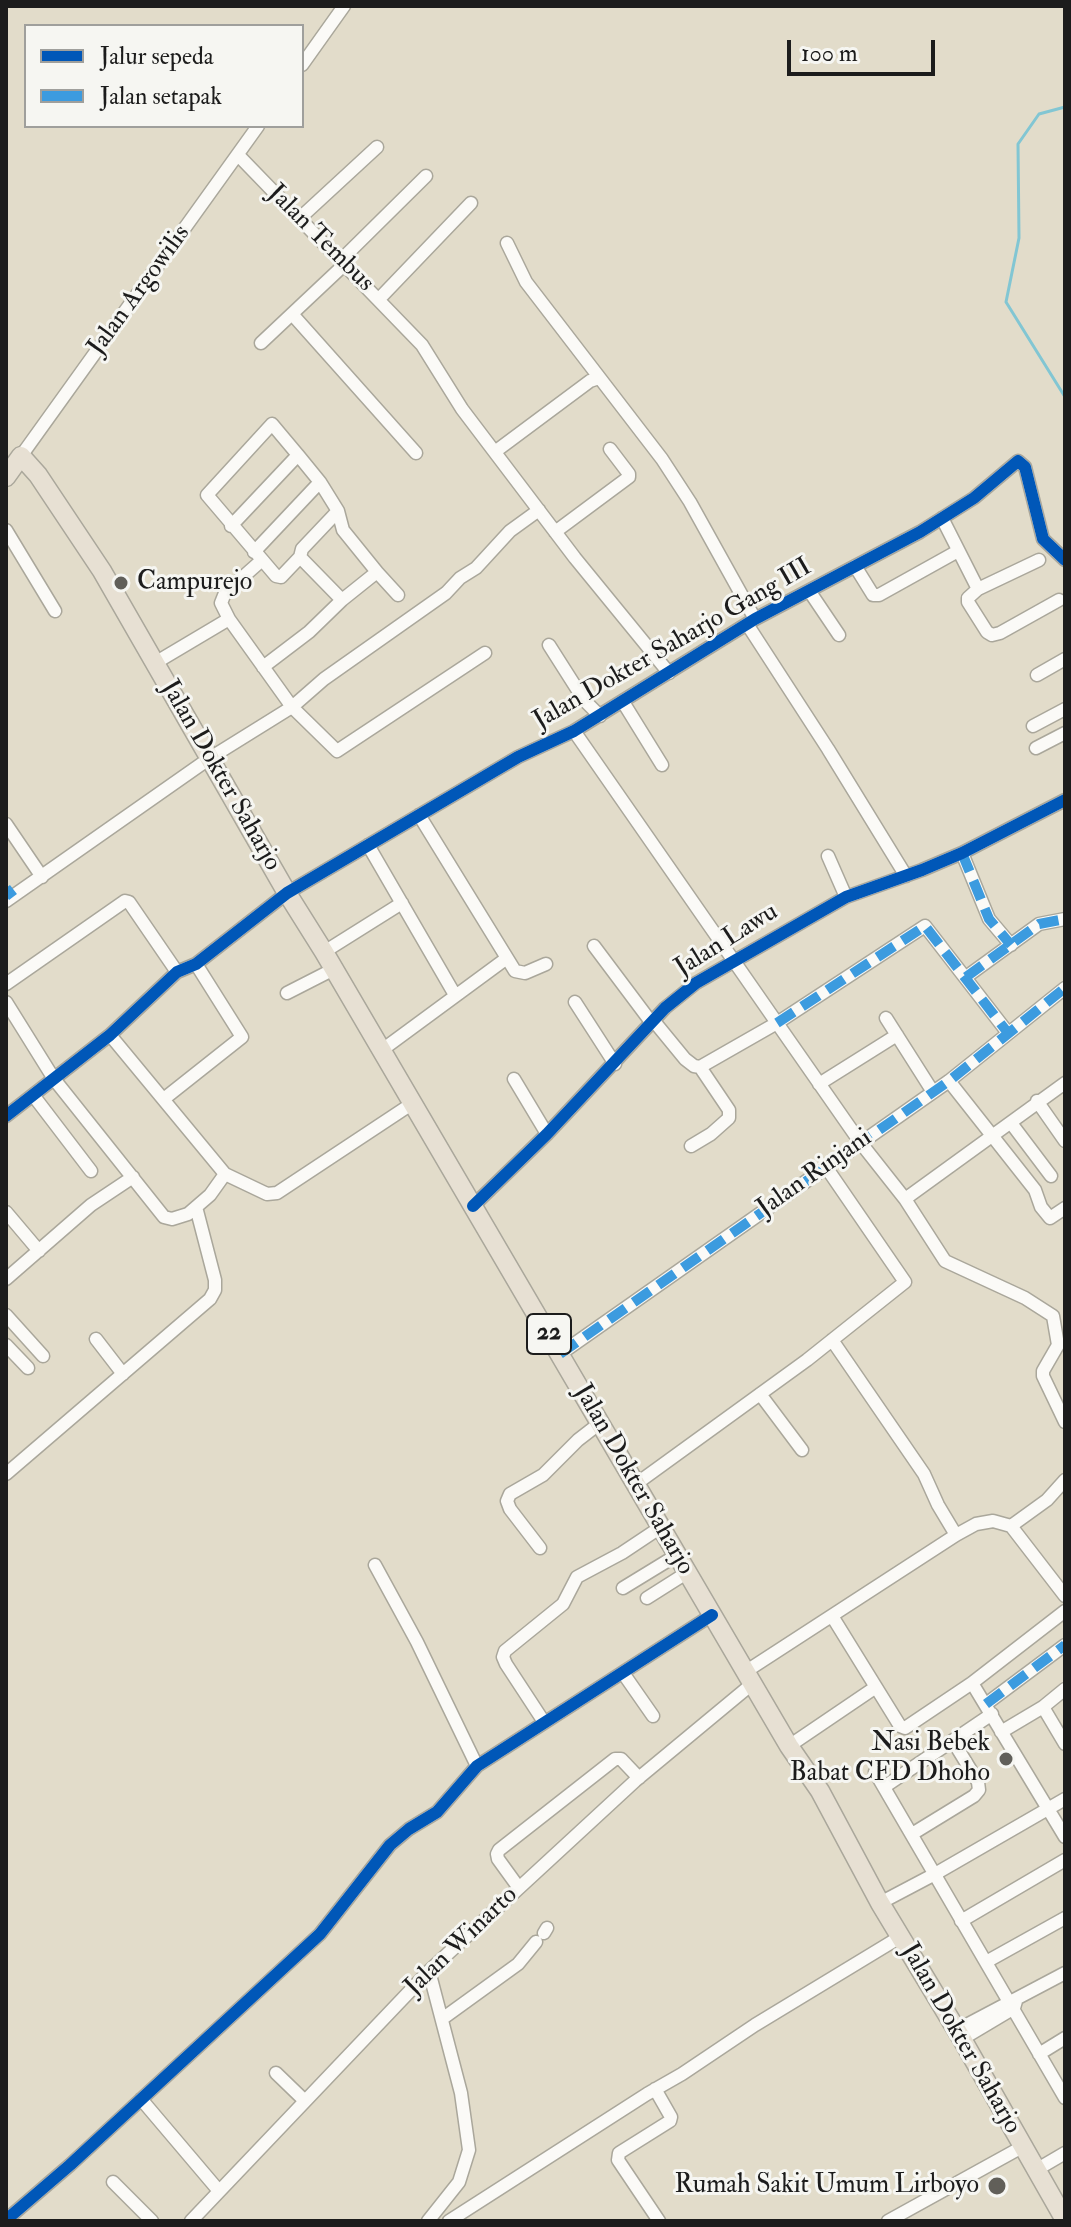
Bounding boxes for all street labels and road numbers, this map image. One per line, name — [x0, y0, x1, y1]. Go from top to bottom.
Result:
street label: Jalan Tembus — [260, 179, 380, 299]
street label: Jalan Argowilis — [82, 220, 198, 362]
street label: Jalan Dokter Saharjo Gang III — [528, 552, 818, 738]
street label: Jalan Dokter Saharjo — [153, 675, 287, 877]
street label: Jalan Lawu — [670, 897, 784, 985]
street label: Jalan Rinjani — [752, 1123, 878, 1225]
road number: 22 — [527, 1314, 571, 1354]
street label: Jalan Dokter Saharjo — [566, 1379, 700, 1581]
street label: Jalan Winarto — [399, 1880, 525, 2004]
street label: Jalan Dokter Saharjo — [893, 1938, 1027, 2140]

